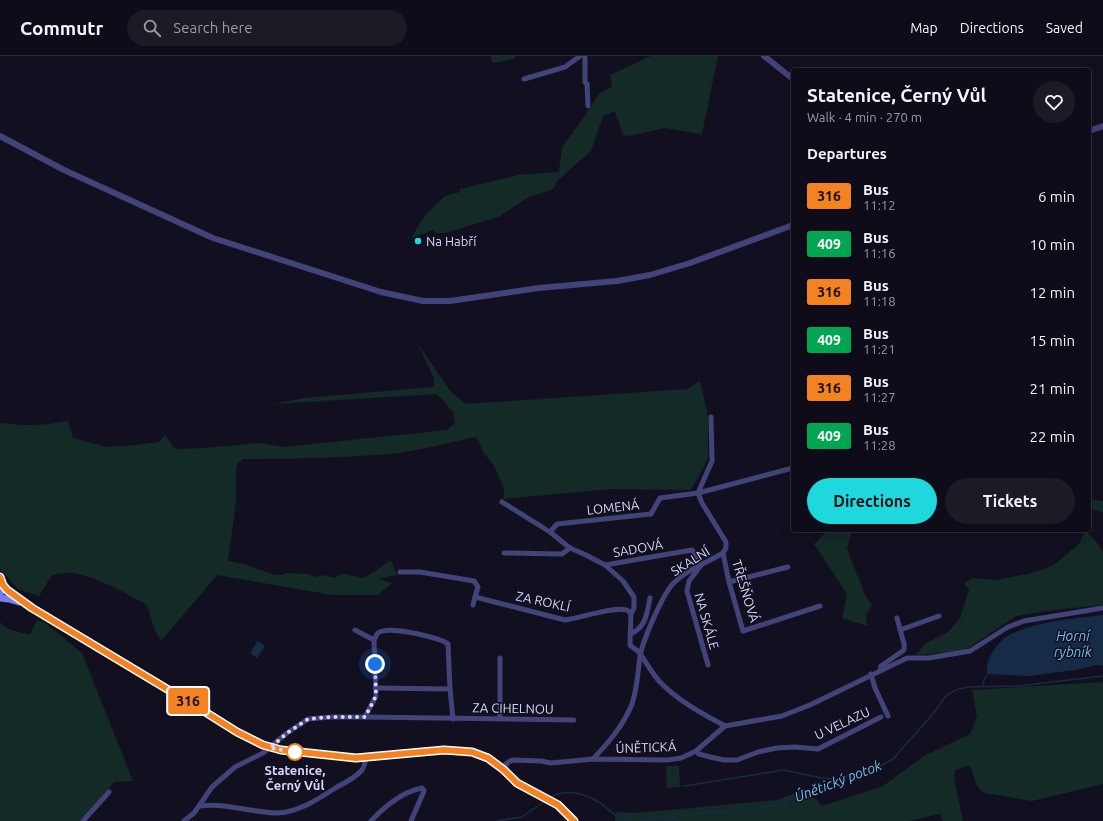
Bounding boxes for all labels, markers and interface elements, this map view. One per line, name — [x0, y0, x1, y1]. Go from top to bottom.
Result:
search box — [127, 10, 407, 46]
text: Commutr — [20, 17, 103, 39]
icon: search — [141, 17, 163, 39]
text: Search here — [173, 19, 253, 36]
text: Map — [910, 20, 938, 36]
text: Directions — [960, 20, 1024, 36]
text: Saved — [1046, 20, 1083, 36]
button: heart — [1033, 81, 1075, 123]
text: Statenice, Černý Vůl — [807, 84, 986, 106]
text: Walk · 4 min · 270 m — [807, 110, 922, 124]
text: Departures — [807, 145, 887, 162]
text: Bus — [863, 181, 889, 198]
text: 316 — [817, 188, 841, 204]
text: 6 min — [1038, 188, 1075, 205]
text: 11:12 — [863, 198, 896, 212]
text: Bus — [863, 229, 889, 246]
place label: Na Habří — [426, 234, 477, 248]
marker: Na Habří — [413, 236, 423, 246]
text: 409 — [817, 236, 841, 252]
text: 10 min — [1029, 236, 1075, 253]
text: 11:16 — [863, 246, 896, 260]
text: Bus — [863, 277, 889, 294]
text: 316 — [817, 284, 841, 300]
text: 12 min — [1029, 284, 1075, 301]
text: 11:18 — [863, 294, 896, 308]
text: Bus — [863, 325, 889, 342]
text: 409 — [817, 332, 841, 348]
text: 15 min — [1029, 332, 1075, 349]
text: 11:21 — [863, 342, 896, 356]
text: Bus — [863, 373, 889, 390]
text: 316 — [817, 380, 841, 396]
text: 21 min — [1029, 380, 1075, 397]
text: 11:27 — [863, 390, 896, 404]
text: Bus — [863, 421, 889, 438]
text: 409 — [817, 428, 841, 444]
text: 22 min — [1029, 428, 1075, 445]
text: 11:28 — [863, 438, 896, 452]
button: Directions — [807, 478, 937, 524]
button: Tickets — [945, 478, 1075, 524]
street label: LOMENÁ — [586, 496, 640, 517]
street label: SADOVÁ — [612, 536, 665, 559]
street label: SKALNÍ — [668, 543, 712, 578]
street label: TŘEŠŇOVÁ — [730, 558, 763, 625]
street label: ZA ROKLÍ — [515, 587, 572, 614]
street label: NA SKÁLE — [692, 591, 723, 651]
water label: Horní rybník — [1054, 628, 1093, 660]
your location — [365, 654, 385, 674]
line badge: 316 — [165, 688, 211, 714]
text: 316 — [176, 693, 200, 709]
street label: ZA CIHELNOU — [472, 700, 554, 716]
street label: U VELAZU — [812, 704, 872, 742]
street label: ÚNĚTICKÁ — [615, 738, 677, 755]
marker: Statenice, Černý Vůl — [286, 743, 304, 761]
water label: Únětický potok — [792, 756, 885, 805]
place label: Statenice, Černý Vůl — [265, 763, 325, 792]

